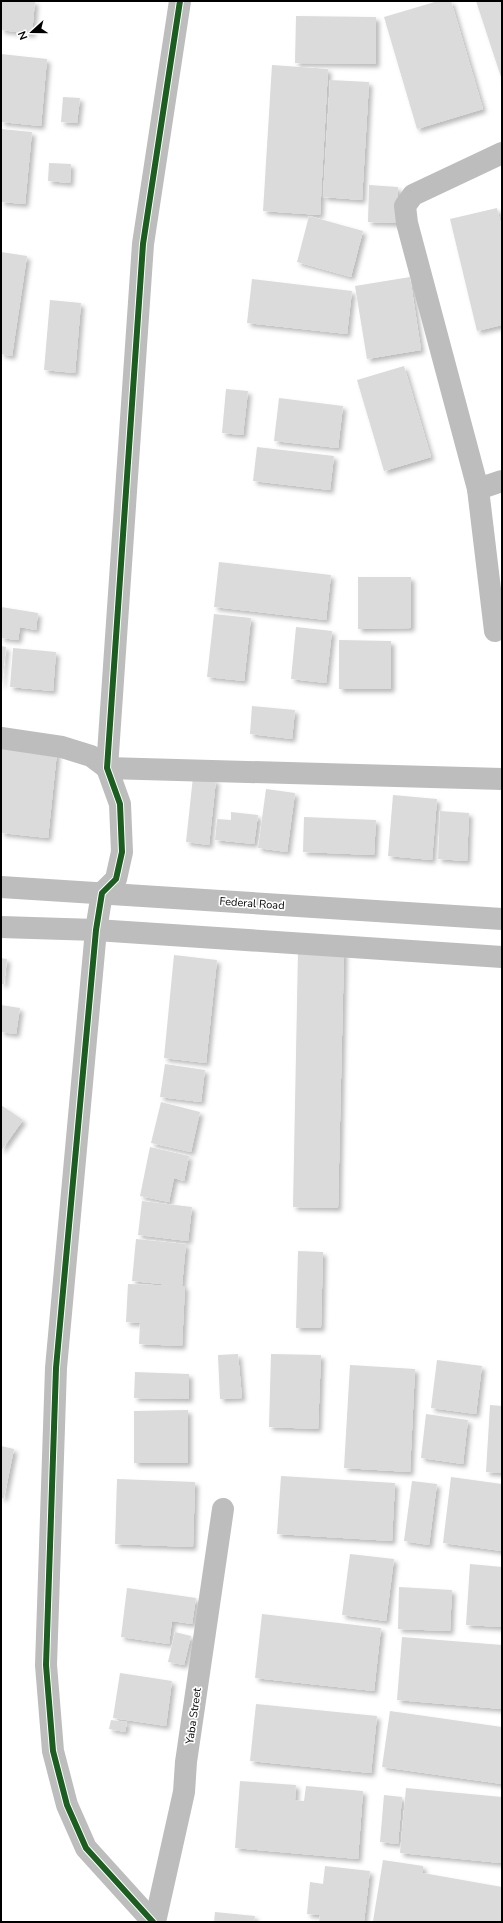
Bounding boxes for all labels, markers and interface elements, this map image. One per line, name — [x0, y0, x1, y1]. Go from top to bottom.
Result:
north arrow — [12, 12, 52, 52]
text: N — [15, 29, 32, 42]
street label: Federal Road — [219, 894, 285, 913]
street label: Yaba Street — [182, 1687, 205, 1746]

